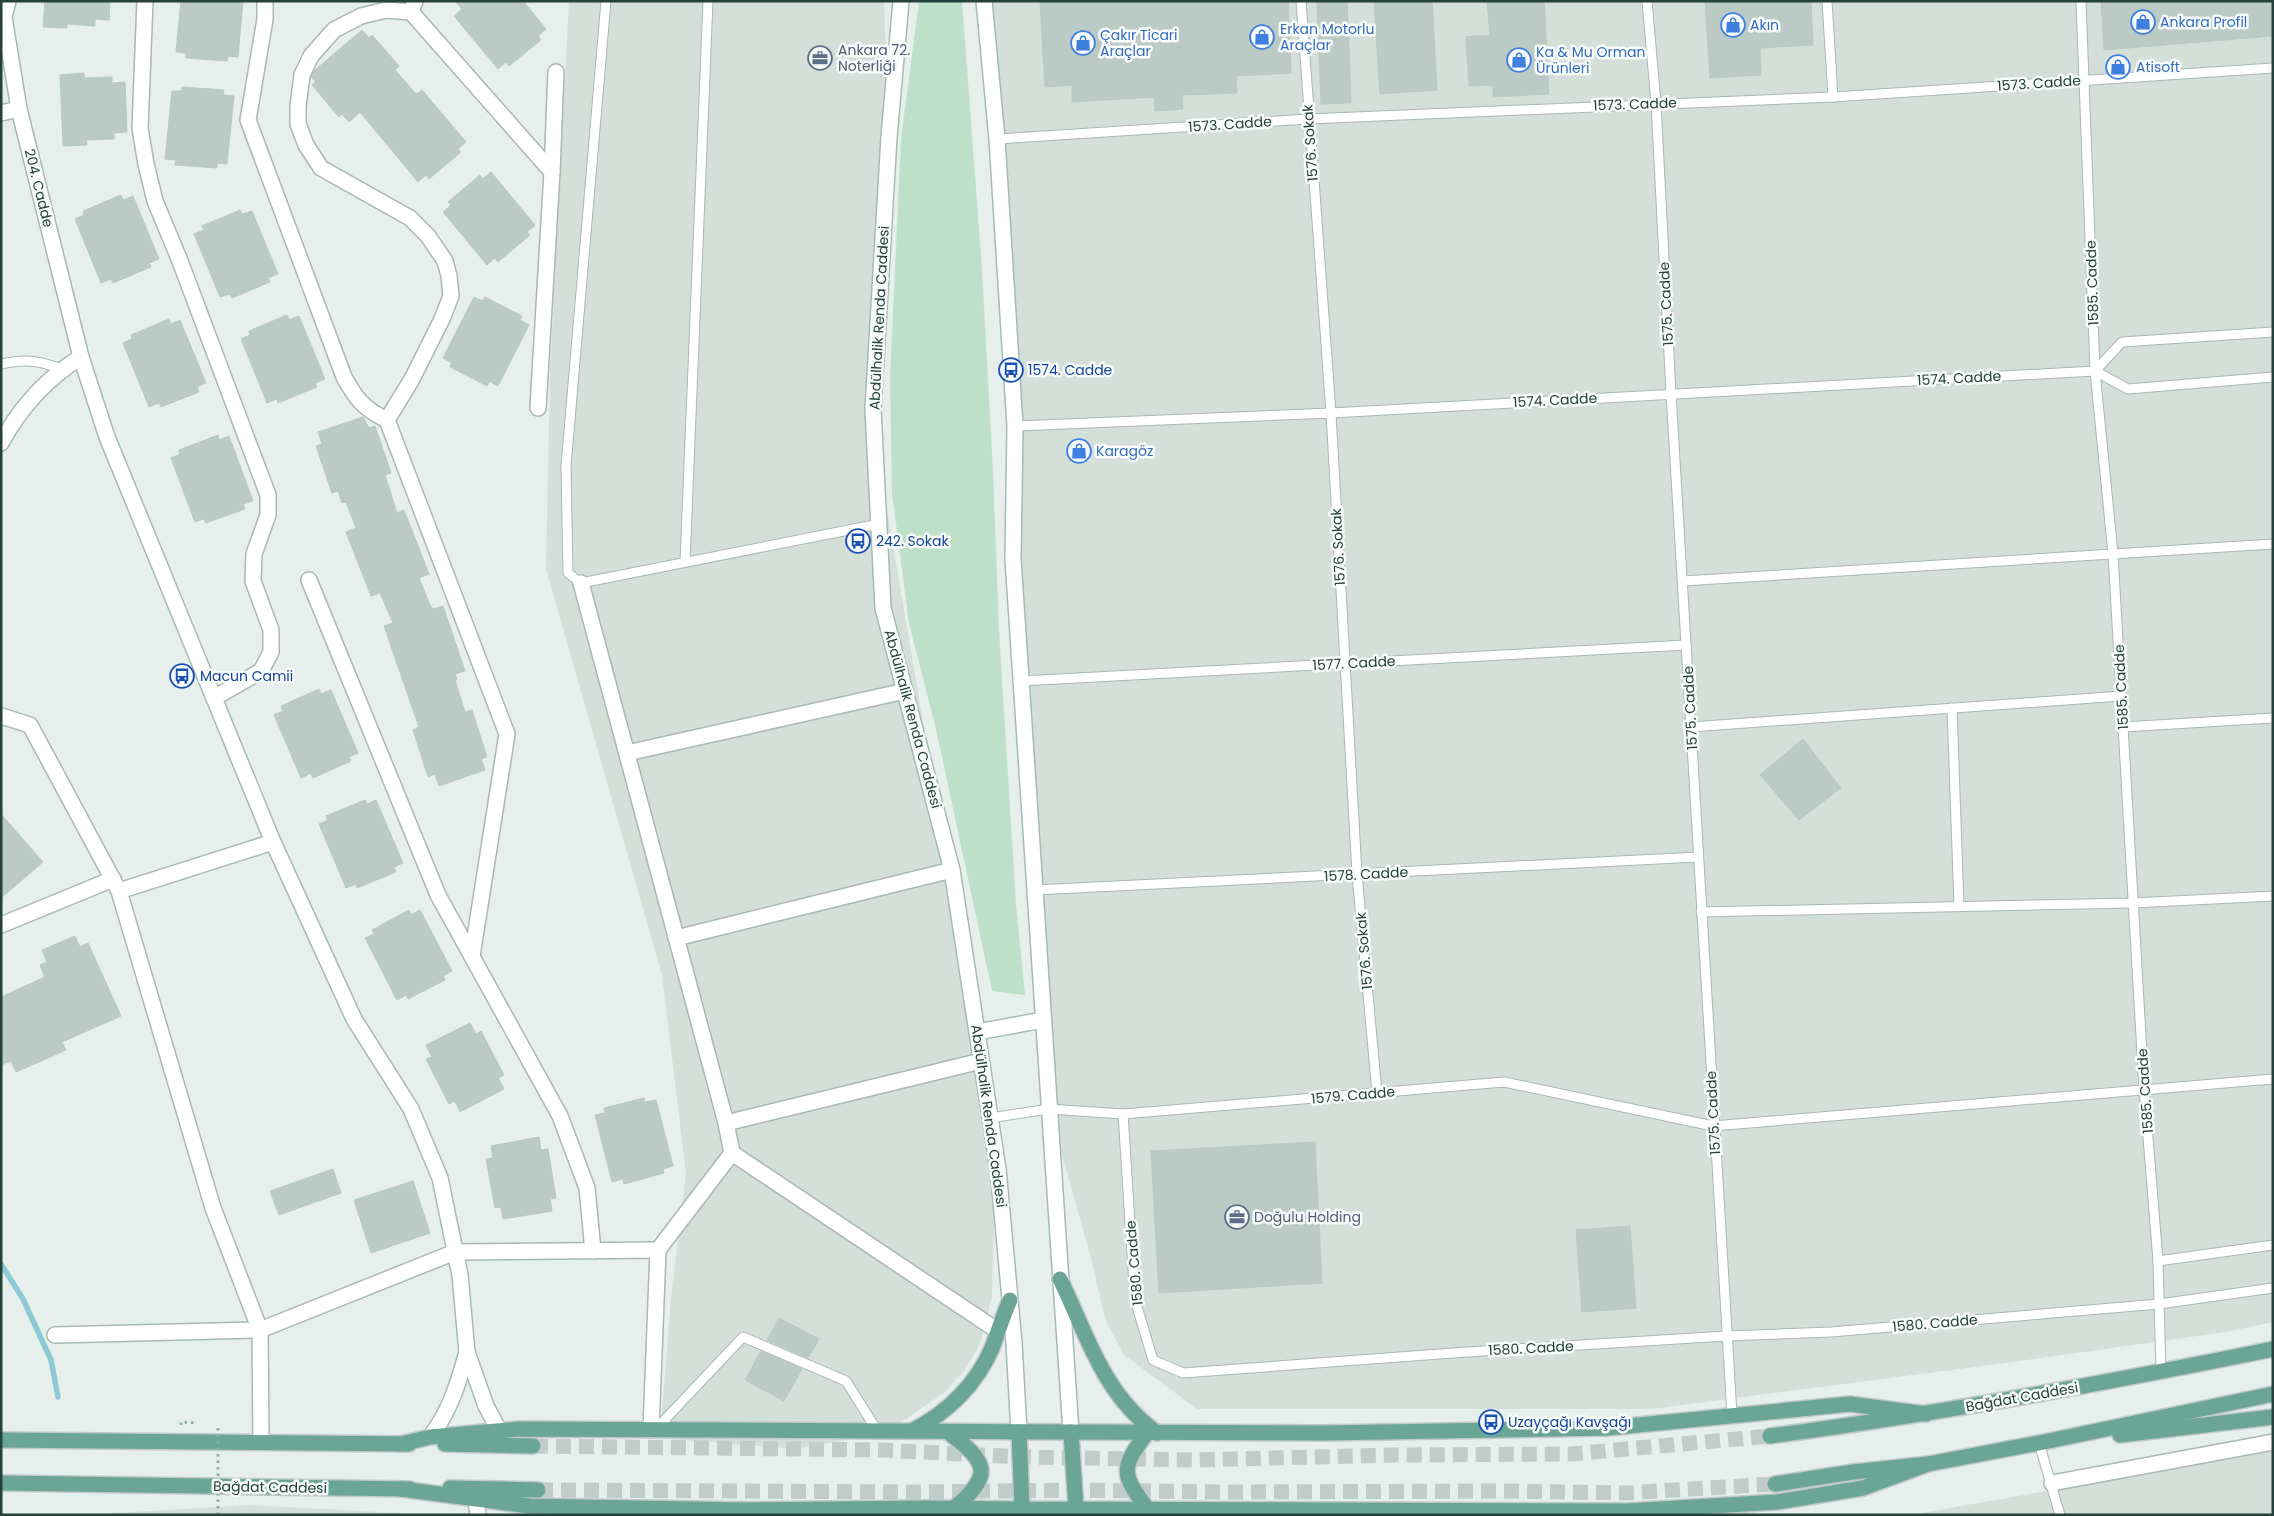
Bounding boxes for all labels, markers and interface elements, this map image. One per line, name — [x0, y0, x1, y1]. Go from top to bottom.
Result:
shop icon: Ankara Profil — [2130, 9, 2156, 35]
shop icon: Akın — [1720, 12, 1746, 38]
place label: Ankara Profil — [2160, 12, 2247, 32]
place label: Akın — [1750, 15, 1779, 35]
place label: Erkan Motorlu Araçlar — [1280, 19, 1374, 55]
shop icon: Erkan Motorlu Araçlar — [1249, 24, 1275, 50]
place label: Çakır Ticari Araçlar — [1100, 25, 1178, 61]
shop icon: Çakır Ticari Araçlar — [1070, 30, 1096, 56]
place label: Ankara 72. Noterliği — [838, 40, 910, 76]
place label: Ka & Mu Orman Ürünleri — [1536, 42, 1646, 78]
office icon: Ankara 72. Noterliği — [807, 45, 833, 71]
shop icon: Ka & Mu Orman Ürünleri — [1506, 47, 1532, 73]
shop icon: Atisoft — [2105, 54, 2131, 80]
place label: Atisoft — [2136, 57, 2180, 77]
street label: 1573. Cadde — [1997, 70, 2082, 96]
street label: 1573. Cadde — [1593, 93, 1677, 115]
street label: 1576. Sokak — [1297, 103, 1323, 182]
street label: 1573. Cadde — [1188, 111, 1273, 137]
street label: 204. Cadde — [20, 147, 58, 230]
street label: Abdülhalik Renda Caddesi — [864, 225, 894, 411]
street label: 1585. Cadde — [2081, 240, 2103, 326]
street label: 1575. Cadde — [1654, 261, 1678, 347]
bus stop icon: 1574. Cadde — [998, 357, 1024, 383]
place label: 1574. Cadde — [1028, 360, 1113, 380]
street label: 1574. Cadde — [1916, 366, 2002, 390]
street label: 1574. Cadde — [1512, 388, 1598, 412]
shop icon: Karagöz — [1066, 438, 1092, 464]
place label: Karagöz — [1096, 441, 1153, 461]
street label: 1576. Sokak — [1326, 507, 1350, 586]
bus stop icon: 242. Sokak — [845, 528, 871, 554]
place label: 242. Sokak — [876, 531, 949, 551]
street label: Abdülhalik Renda Caddesi — [879, 627, 947, 811]
street label: 1585. Cadde — [2109, 643, 2133, 730]
street label: 1577. Cadde — [1312, 651, 1396, 675]
bus stop icon: Macun Camii — [169, 663, 195, 689]
street label: 1575. Cadde — [1678, 665, 1702, 751]
place label: Macun Camii — [200, 666, 293, 686]
street label: 1578. Cadde — [1323, 862, 1409, 886]
street label: 1576. Sokak — [1351, 911, 1377, 990]
street label: Abdülhalik Renda Caddesi — [966, 1023, 1012, 1209]
street label: 1585. Cadde — [2132, 1047, 2158, 1134]
street label: 1575. Cadde — [1701, 1070, 1725, 1156]
street label: 1579. Cadde — [1310, 1081, 1396, 1109]
office icon: Doğulu Holding — [1224, 1204, 1250, 1230]
place label: Doğulu Holding — [1254, 1207, 1361, 1227]
street label: 1580. Cadde — [1120, 1219, 1148, 1306]
street label: 1580. Cadde — [1892, 1309, 1979, 1337]
street label: 1580. Cadde — [1488, 1336, 1575, 1360]
street label: Bağdat Caddesi — [1964, 1377, 2080, 1417]
bus stop icon: Uzayçağı Kavşağı — [1478, 1409, 1504, 1435]
place label: Uzayçağı Kavşağı — [1508, 1412, 1631, 1432]
street label: Bağdat Caddesi — [213, 1476, 327, 1498]

